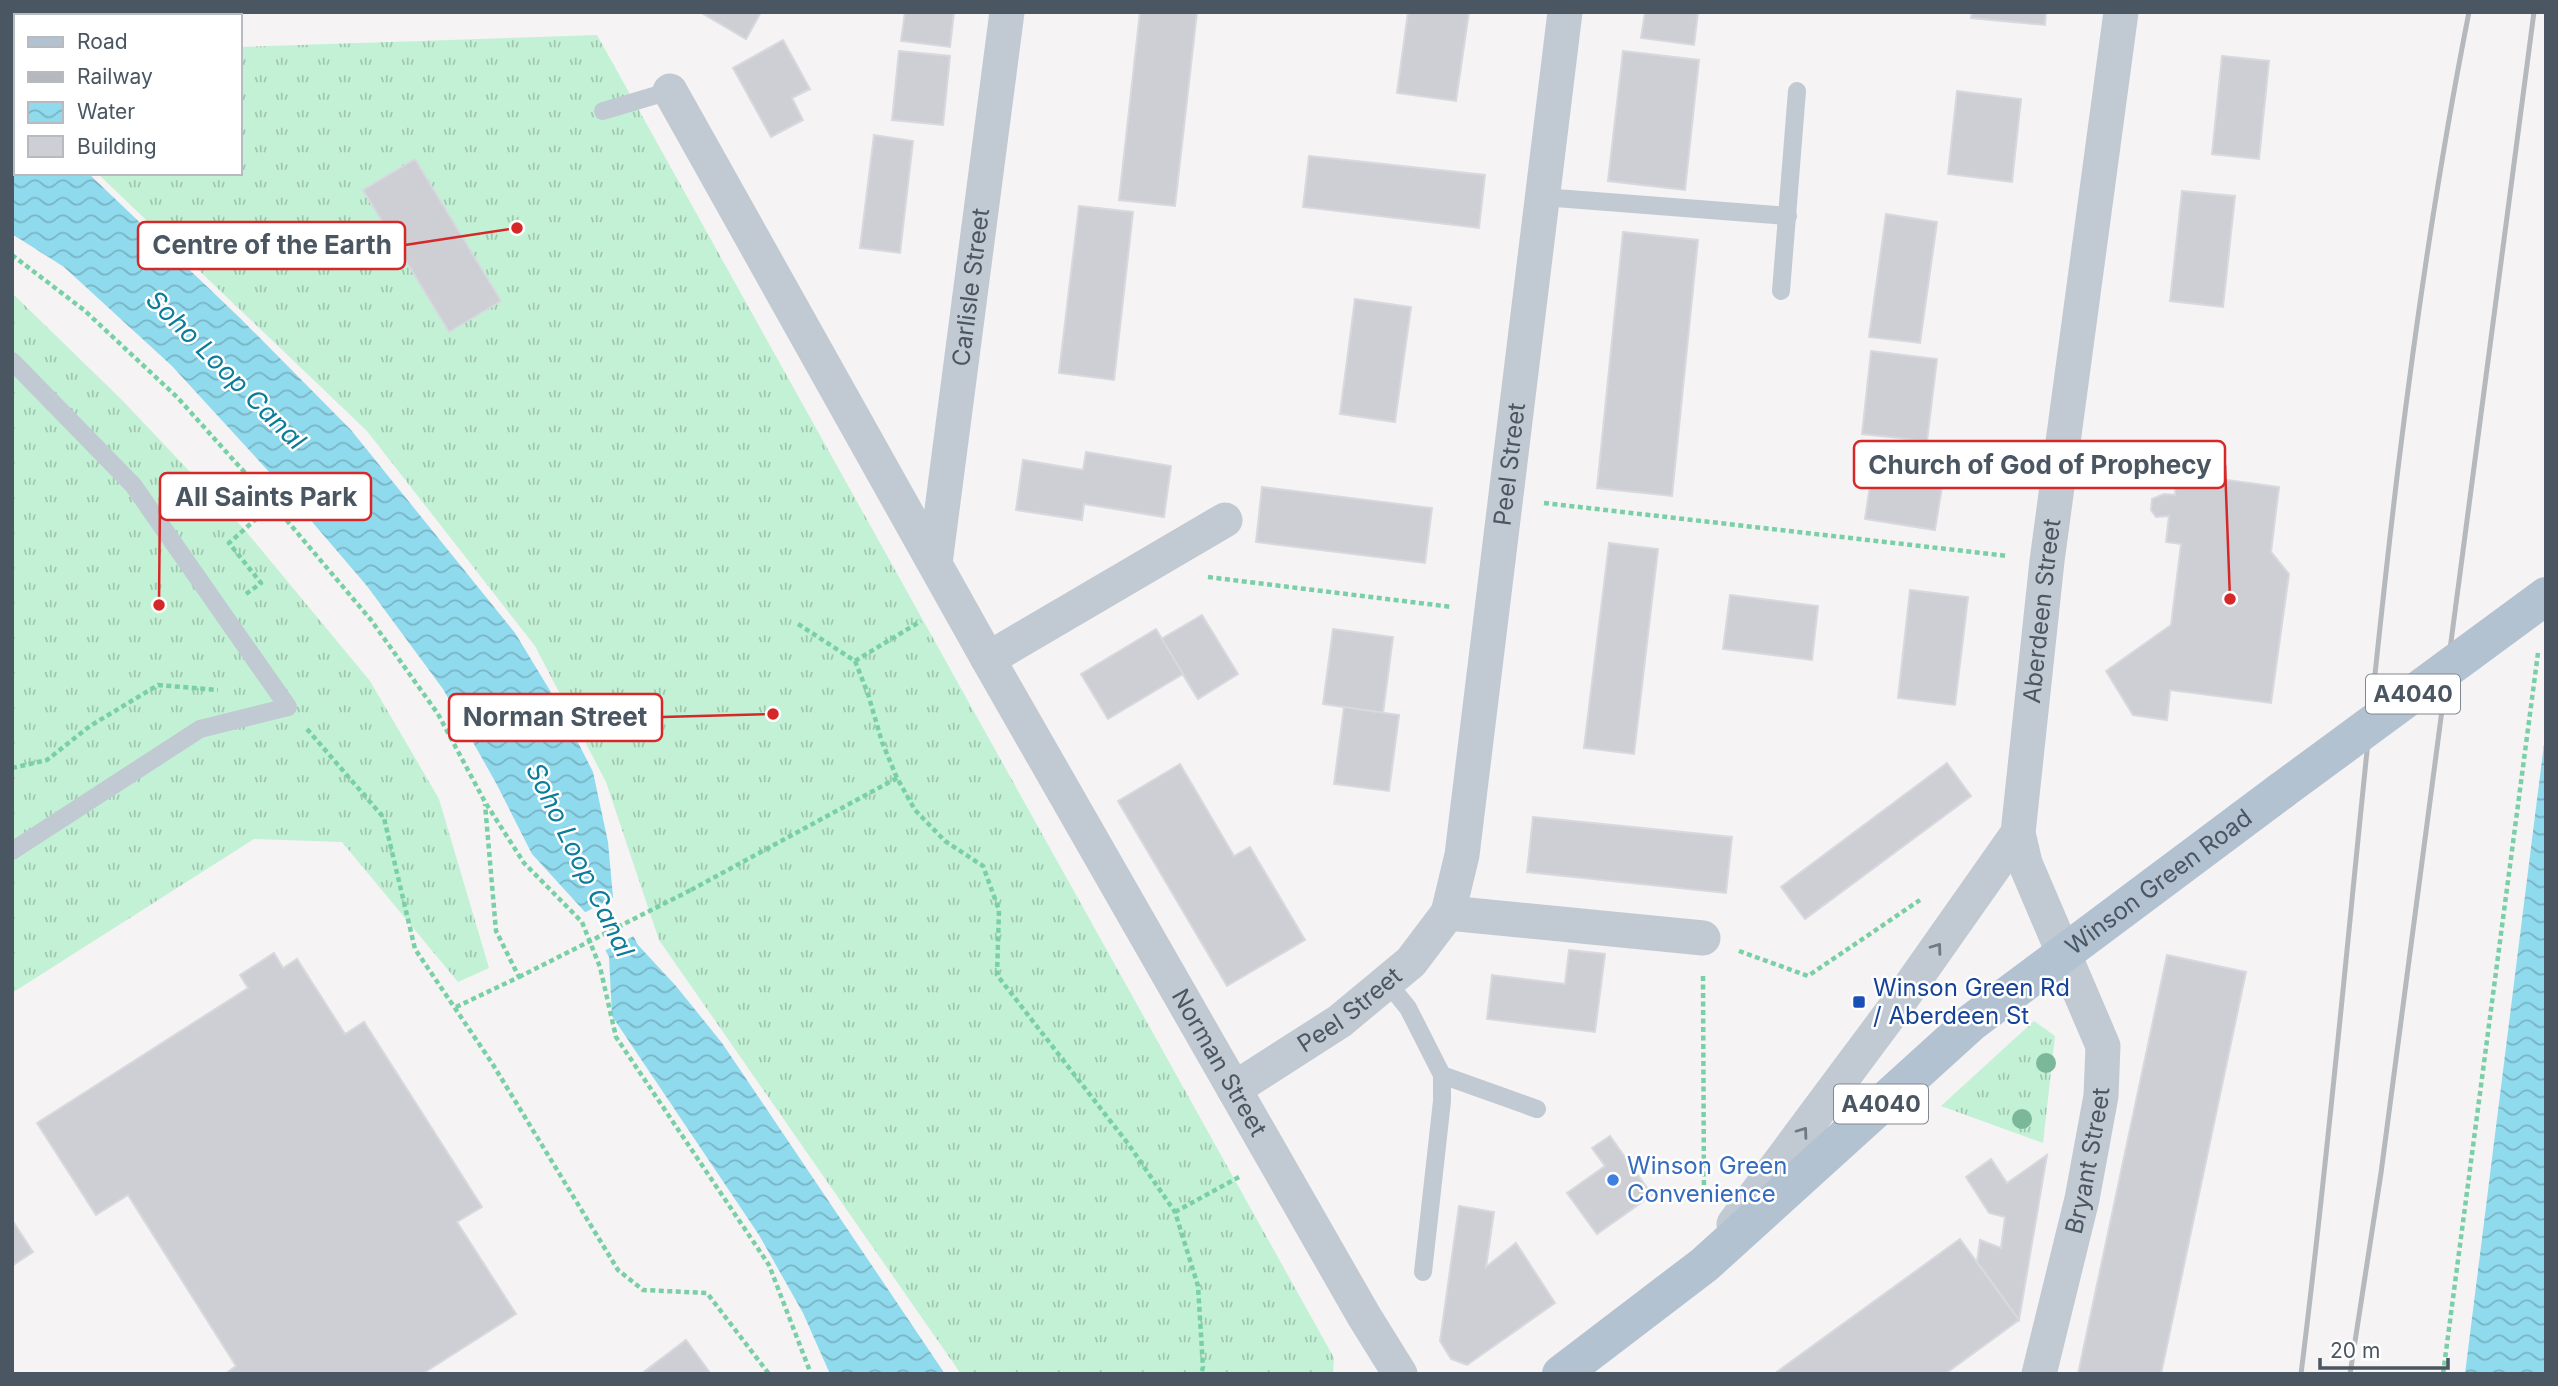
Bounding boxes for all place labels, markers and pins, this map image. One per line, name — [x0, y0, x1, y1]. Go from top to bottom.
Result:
callout: Centre of the Earth — [138, 222, 405, 269]
callout: Church of God of Prophecy — [1854, 441, 2225, 488]
callout: All Saints Park — [160, 473, 371, 520]
callout: Norman Street — [449, 694, 662, 741]
place label: Winson Green Rd / Aberdeen St — [1873, 973, 2070, 1030]
marker: Winson Green Rd / Aberdeen St — [1851, 994, 1867, 1010]
place label: Winson Green Convenience — [1627, 1151, 1787, 1208]
marker: Winson Green Convenience — [1605, 1172, 1621, 1188]

